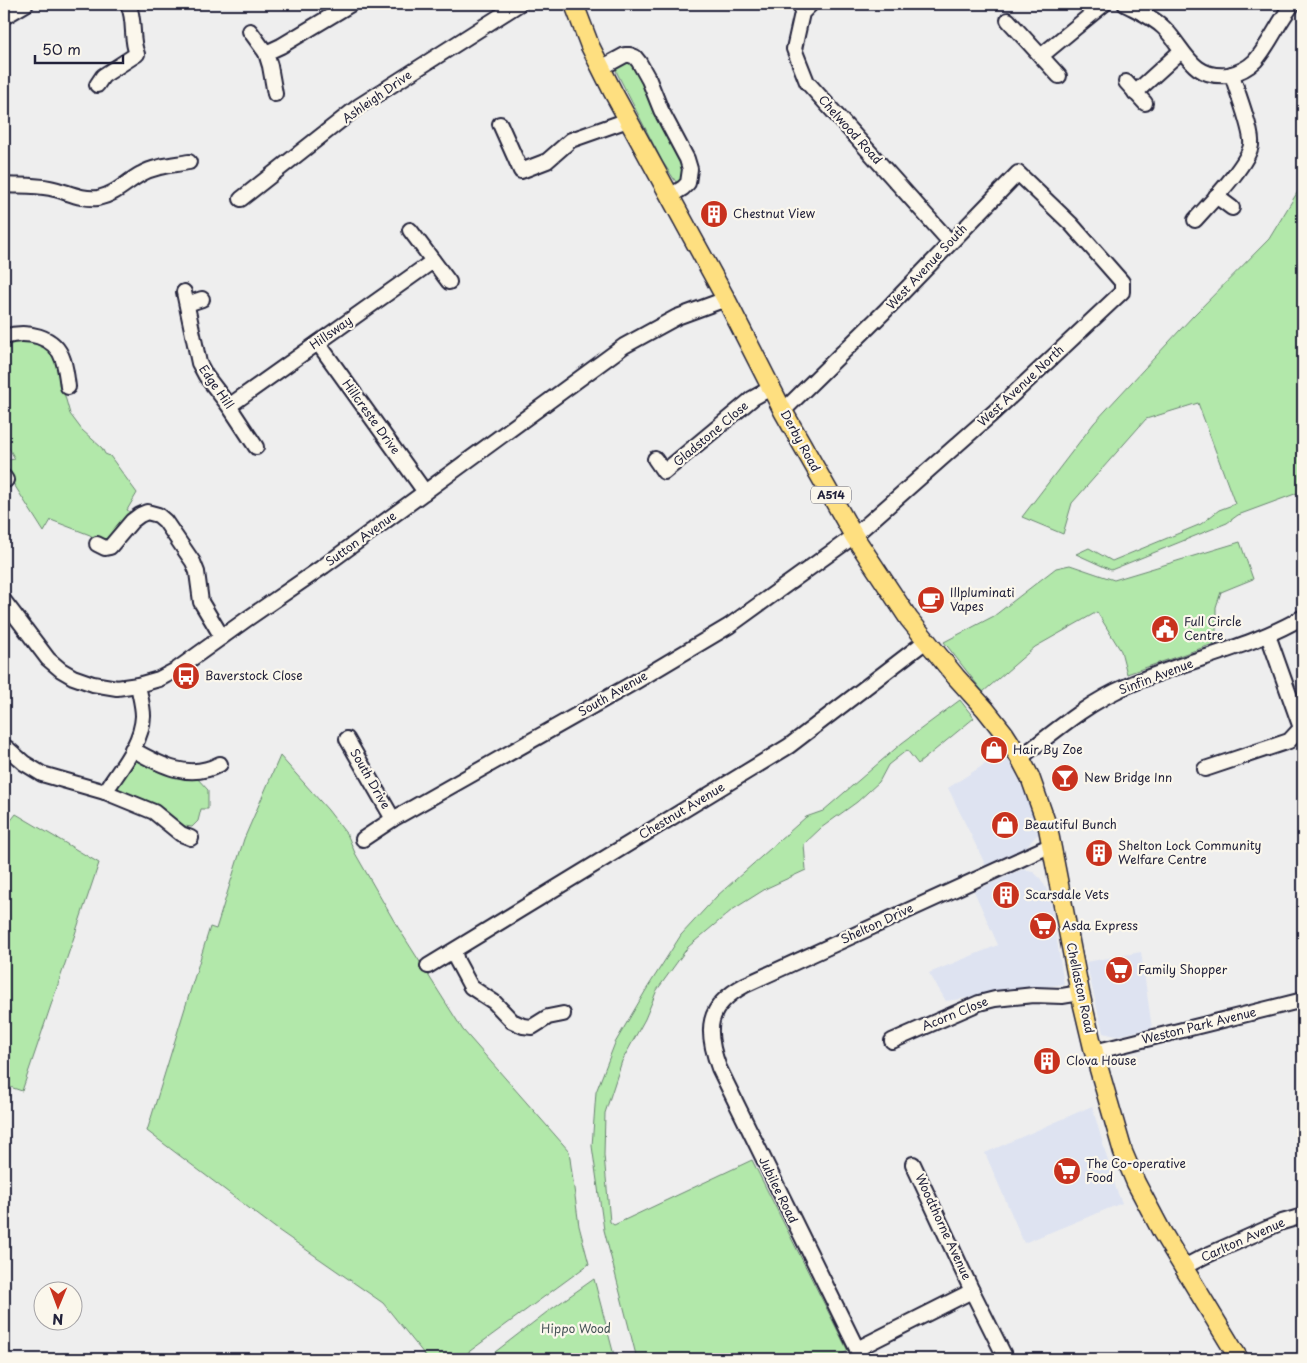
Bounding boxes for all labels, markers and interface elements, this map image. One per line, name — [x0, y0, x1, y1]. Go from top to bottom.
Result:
scale bar — [35, 32, 122, 64]
text: 50 m — [42, 37, 81, 60]
street label: Ashleigh Drive — [338, 65, 415, 127]
street label: Chelwood Road — [815, 91, 887, 168]
building icon: Chestnut View — [699, 199, 729, 229]
place label: Chestnut View — [733, 204, 816, 222]
street label: West Avenue South — [882, 219, 971, 313]
street label: Hillsway — [306, 311, 355, 353]
street label: West Avenue North — [973, 340, 1067, 430]
street label: Edge Hill — [195, 361, 239, 412]
street label: Hillcreste Drive — [338, 375, 405, 458]
street label: Gladstone Close — [669, 396, 752, 470]
street label: Derby Road — [776, 406, 825, 475]
road number: A514 — [811, 486, 851, 504]
street label: Sutton Avenue — [321, 506, 400, 570]
place label: Illpluminati Vapes — [950, 583, 1015, 615]
cafe icon: Illpluminati Vapes — [916, 585, 946, 615]
place label: Full Circle Centre — [1184, 612, 1242, 644]
public building icon: Full Circle Centre — [1150, 614, 1180, 644]
street label: Sinfin Avenue — [1116, 653, 1196, 699]
bus stop icon: Baverstock Close — [171, 661, 201, 691]
place label: Baverstock Close — [205, 666, 303, 684]
street label: South Avenue — [574, 666, 651, 720]
shop icon: Hair By Zoe — [979, 735, 1009, 765]
place label: Hair By Zoe — [1013, 740, 1083, 758]
street label: South Drive — [346, 745, 395, 812]
bar icon: New Bridge Inn — [1050, 763, 1080, 793]
place label: New Bridge Inn — [1084, 768, 1172, 786]
street label: Chestnut Avenue — [635, 777, 728, 843]
shop icon: Beautiful Bunch — [990, 810, 1020, 840]
place label: Beautiful Bunch — [1024, 815, 1117, 833]
place label: Shelton Lock Community Welfare Centre — [1118, 836, 1262, 868]
building icon: Shelton Lock Community Welfare Centre — [1084, 838, 1114, 868]
building icon: Scarsdale Vets — [991, 880, 1021, 910]
place label: Scarsdale Vets — [1025, 885, 1109, 903]
street label: Shelton Drive — [837, 898, 916, 948]
supermarket icon: Asda Express — [1028, 911, 1058, 941]
place label: Asda Express — [1062, 916, 1138, 934]
street label: Chellaston Road — [1063, 941, 1099, 1035]
supermarket icon: Family Shopper — [1104, 955, 1134, 985]
place label: Family Shopper — [1138, 960, 1228, 978]
street label: Acorn Close — [919, 992, 990, 1035]
street label: Weston Park Avenue — [1140, 1002, 1258, 1048]
building icon: Clova House — [1032, 1046, 1062, 1076]
place label: Clova House — [1066, 1051, 1137, 1069]
street label: Jubilee Road — [755, 1153, 803, 1226]
place label: The Co-operative Food — [1086, 1154, 1186, 1186]
supermarket icon: The Co-operative Food — [1052, 1156, 1082, 1186]
street label: Woodthorne Avenue — [911, 1171, 977, 1283]
street label: Carlton Avenue — [1198, 1212, 1288, 1266]
north arrow — [32, 1280, 82, 1330]
text: N — [52, 1309, 63, 1330]
park label: Hippo Wood — [541, 1319, 611, 1337]

